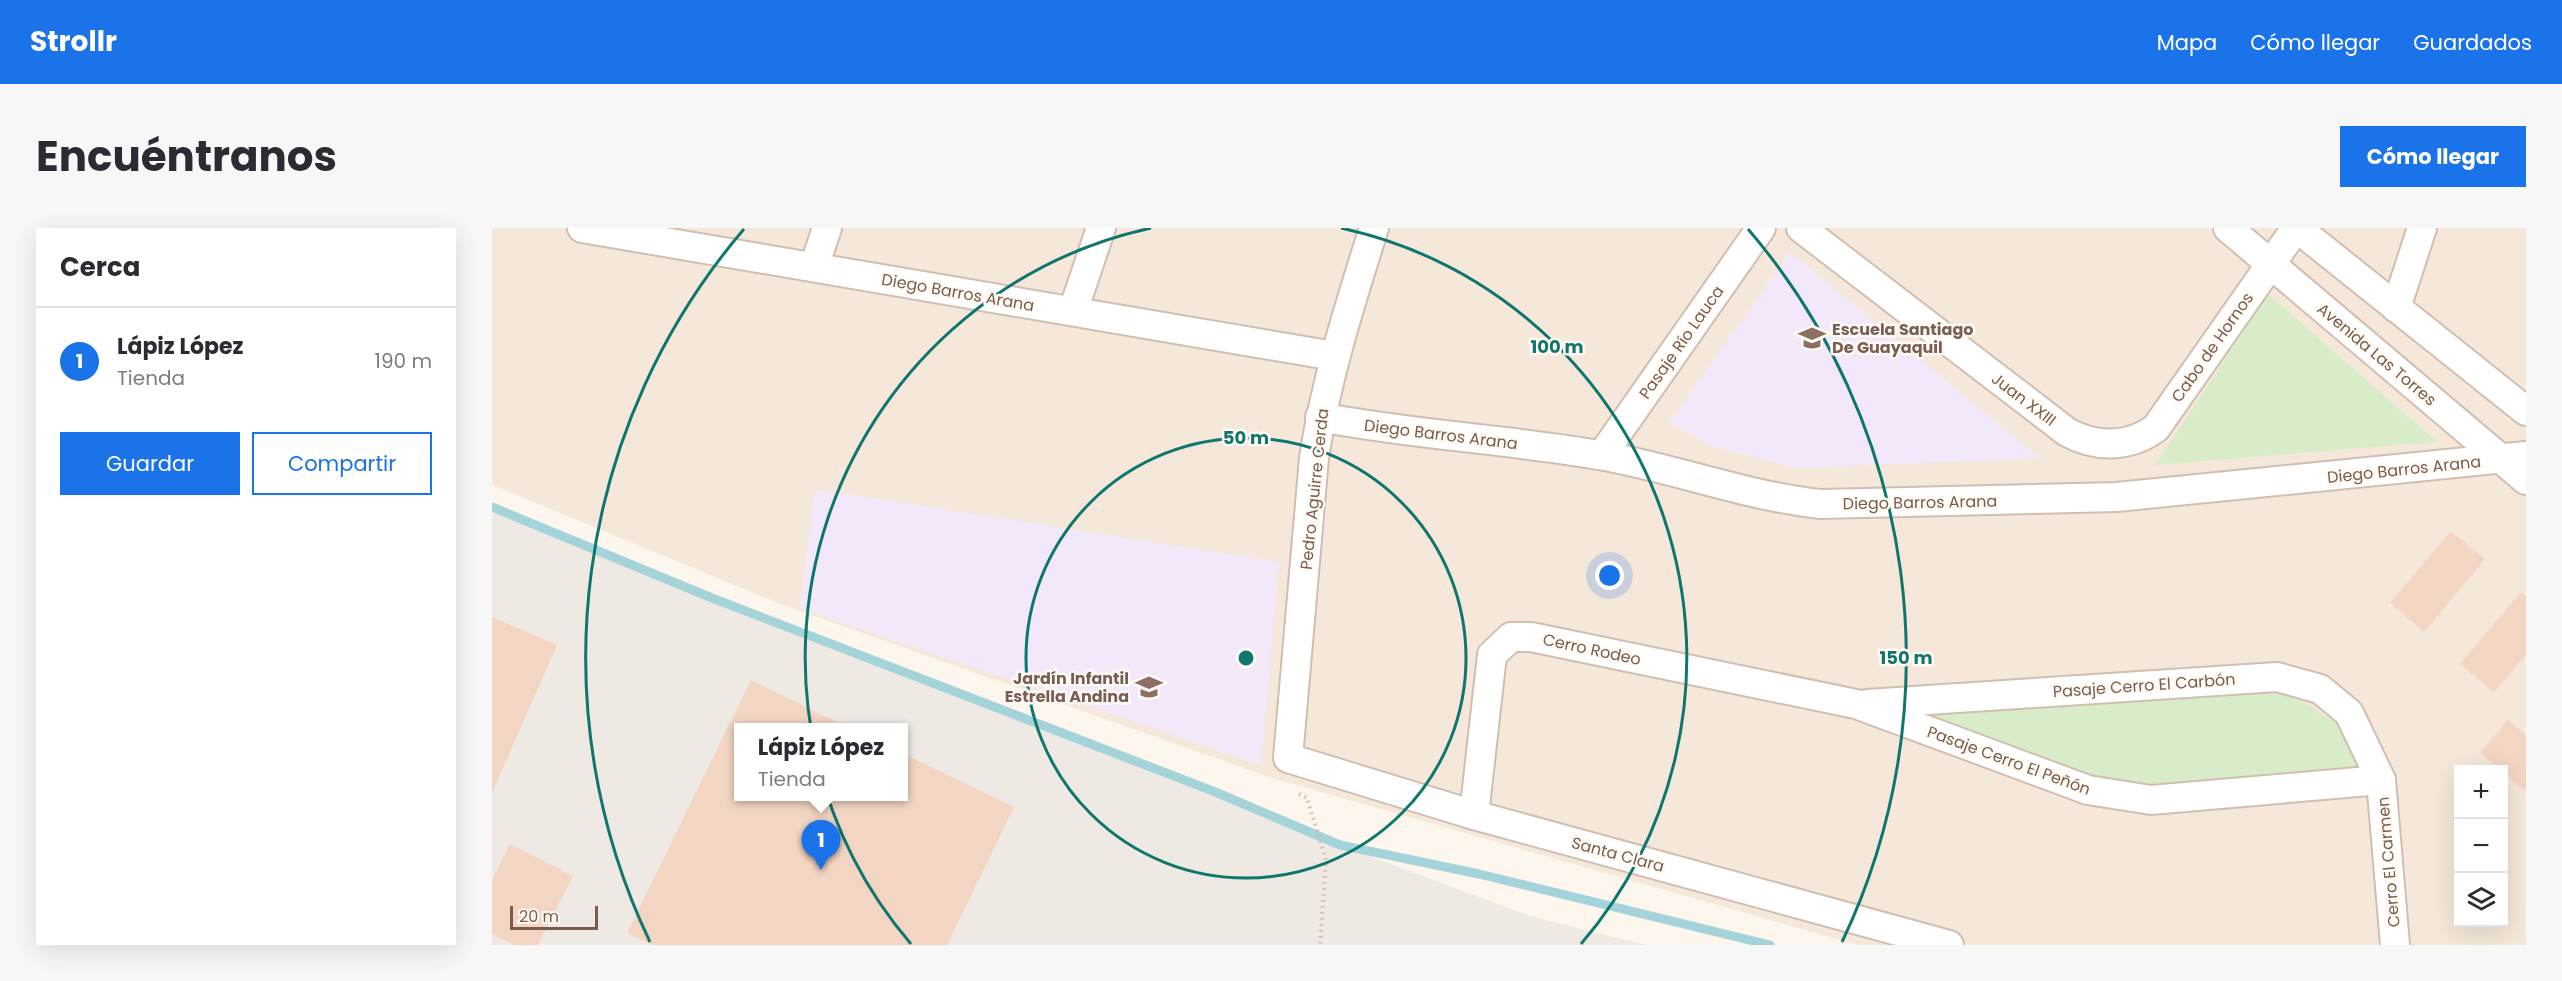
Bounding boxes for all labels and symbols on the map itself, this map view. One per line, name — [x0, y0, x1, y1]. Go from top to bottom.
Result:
street label: Diego Barros Arana — [880, 268, 1036, 317]
street label: Pasaje Río Lauca — [1634, 281, 1729, 404]
street label: Cabo de Hornos — [2166, 288, 2259, 407]
street label: Avenida Las Torres — [2312, 298, 2441, 411]
place label: Escuela Santiago De Guayaquil — [1832, 318, 1974, 359]
school or university icon: Escuela Santiago De Guayaquil — [1797, 323, 1827, 353]
text: 100 m — [1530, 334, 1584, 359]
street label: Juan XXIII — [1987, 367, 2061, 431]
street label: Pedro Aguirre Cerda — [1295, 407, 1334, 571]
street label: Diego Barros Arana — [1363, 414, 1519, 455]
text: 50 m — [1223, 425, 1269, 450]
street label: Diego Barros Arana — [2326, 450, 2482, 489]
street label: Diego Barros Arana — [1843, 490, 1997, 515]
your location — [1595, 561, 1624, 590]
street label: Cerro Rodeo — [1541, 628, 1643, 671]
text: 150 m — [1879, 645, 1933, 670]
centre of rings — [1236, 648, 1256, 668]
place label: Jardín Infantil Estrella Andina — [1005, 667, 1129, 708]
street label: Pasaje Cerro El Carbón — [2052, 668, 2236, 703]
school or university icon: Jardín Infantil Estrella Andina — [1134, 672, 1164, 702]
street label: Pasaje Cerro El Peñón — [1924, 720, 2094, 801]
street label: Cerro El Carmen — [2371, 796, 2406, 928]
pin: 1 — [802, 820, 840, 870]
street label: Santa Clara — [1569, 831, 1667, 878]
scale bar — [510, 903, 598, 930]

